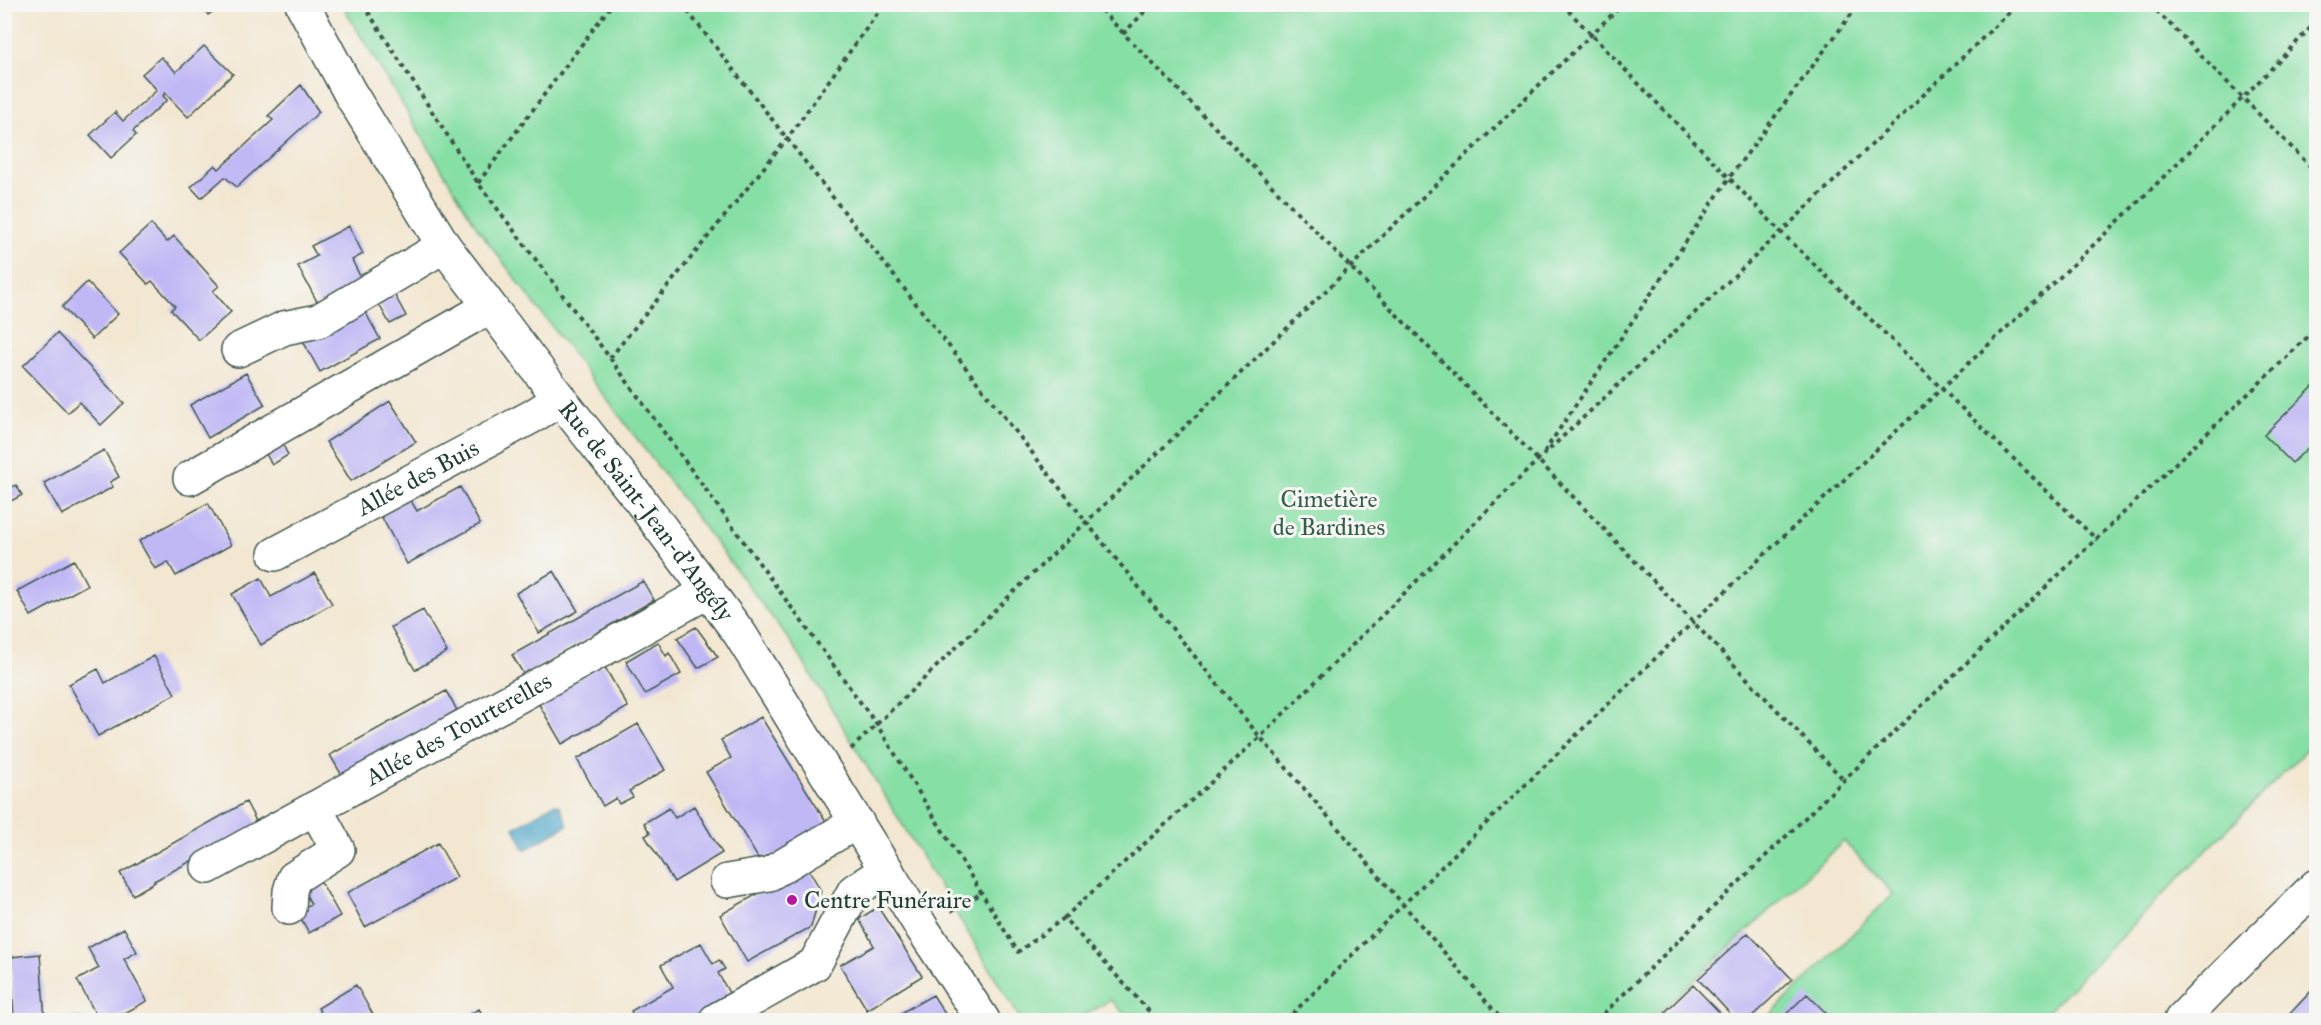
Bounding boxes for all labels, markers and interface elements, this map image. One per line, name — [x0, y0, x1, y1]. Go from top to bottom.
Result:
street label: Rue de Saint-Jean-d'Angély — [552, 394, 741, 628]
street label: Allée des Buis — [351, 433, 484, 523]
park label: Cimetière de Bardines — [1273, 484, 1385, 542]
street label: Allée des Tourterelles — [359, 666, 557, 793]
place label: Centre Funéraire — [804, 885, 972, 915]
marker: Centre Funéraire — [785, 893, 799, 907]

